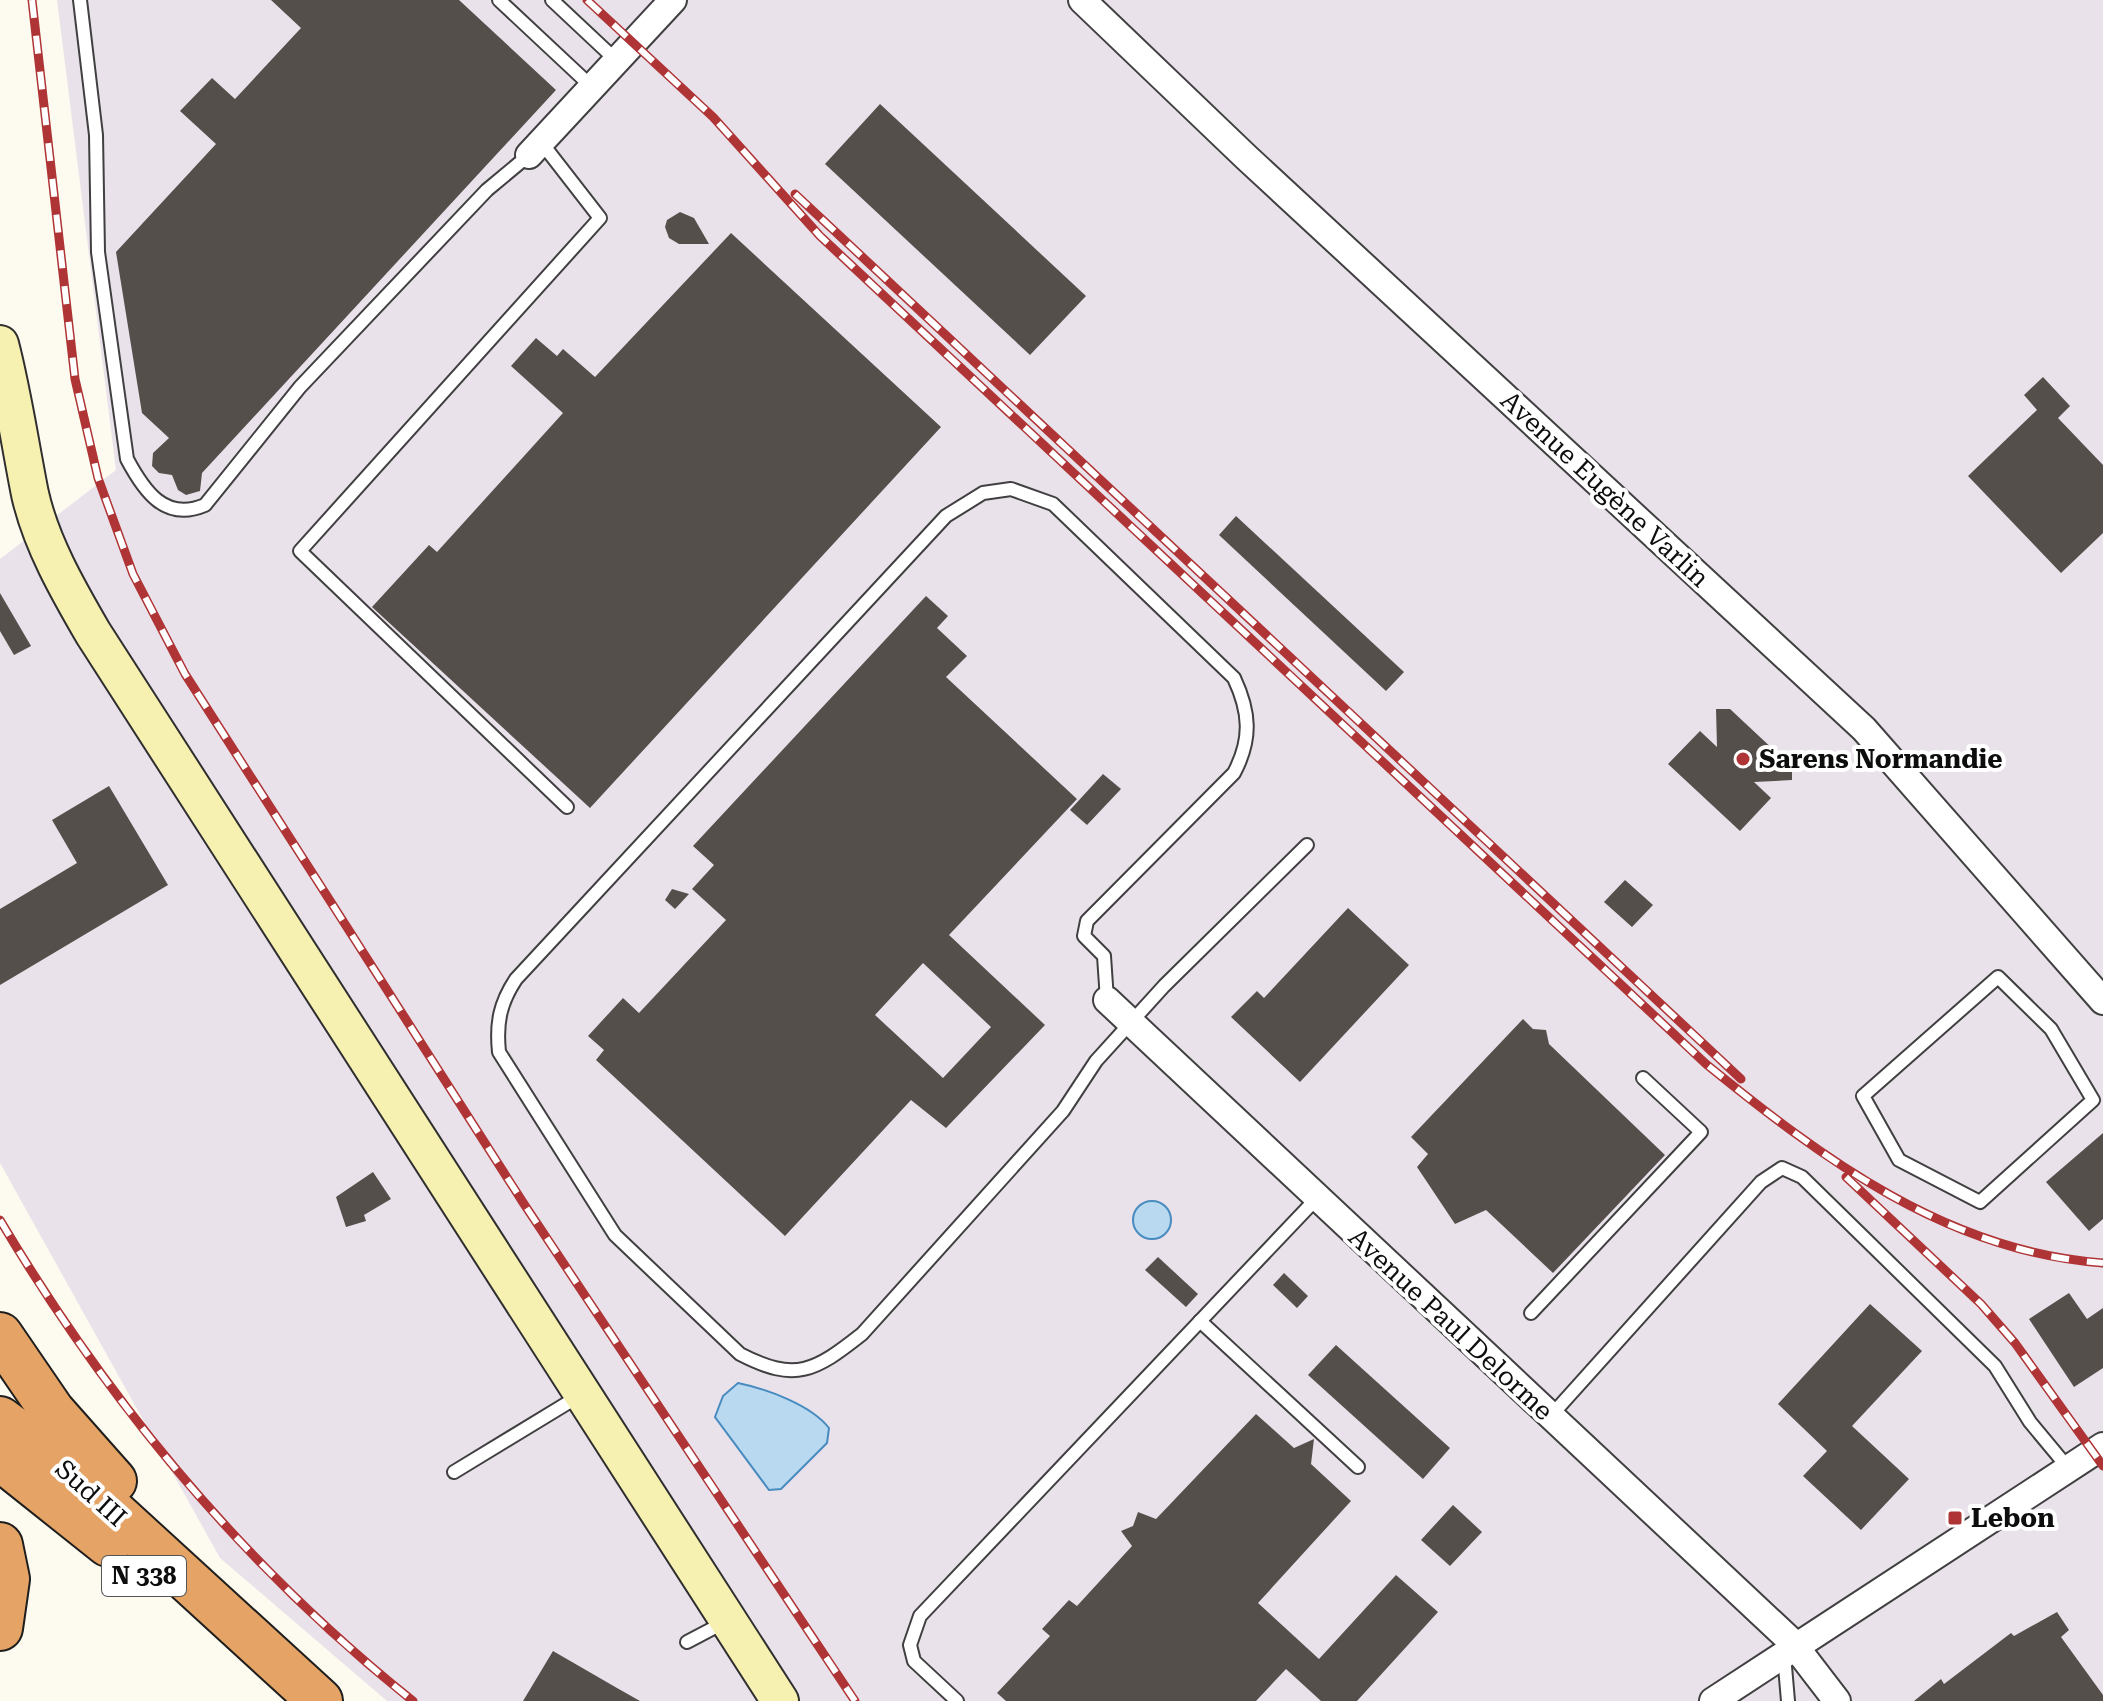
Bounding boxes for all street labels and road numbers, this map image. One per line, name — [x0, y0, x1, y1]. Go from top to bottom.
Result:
street label: Avenue Eugène Varlin — [1495, 385, 1715, 593]
street label: Avenue Paul Delorme — [1343, 1222, 1559, 1426]
street label: Sud III — [49, 1453, 133, 1533]
road number: N 338 — [102, 1556, 186, 1596]

